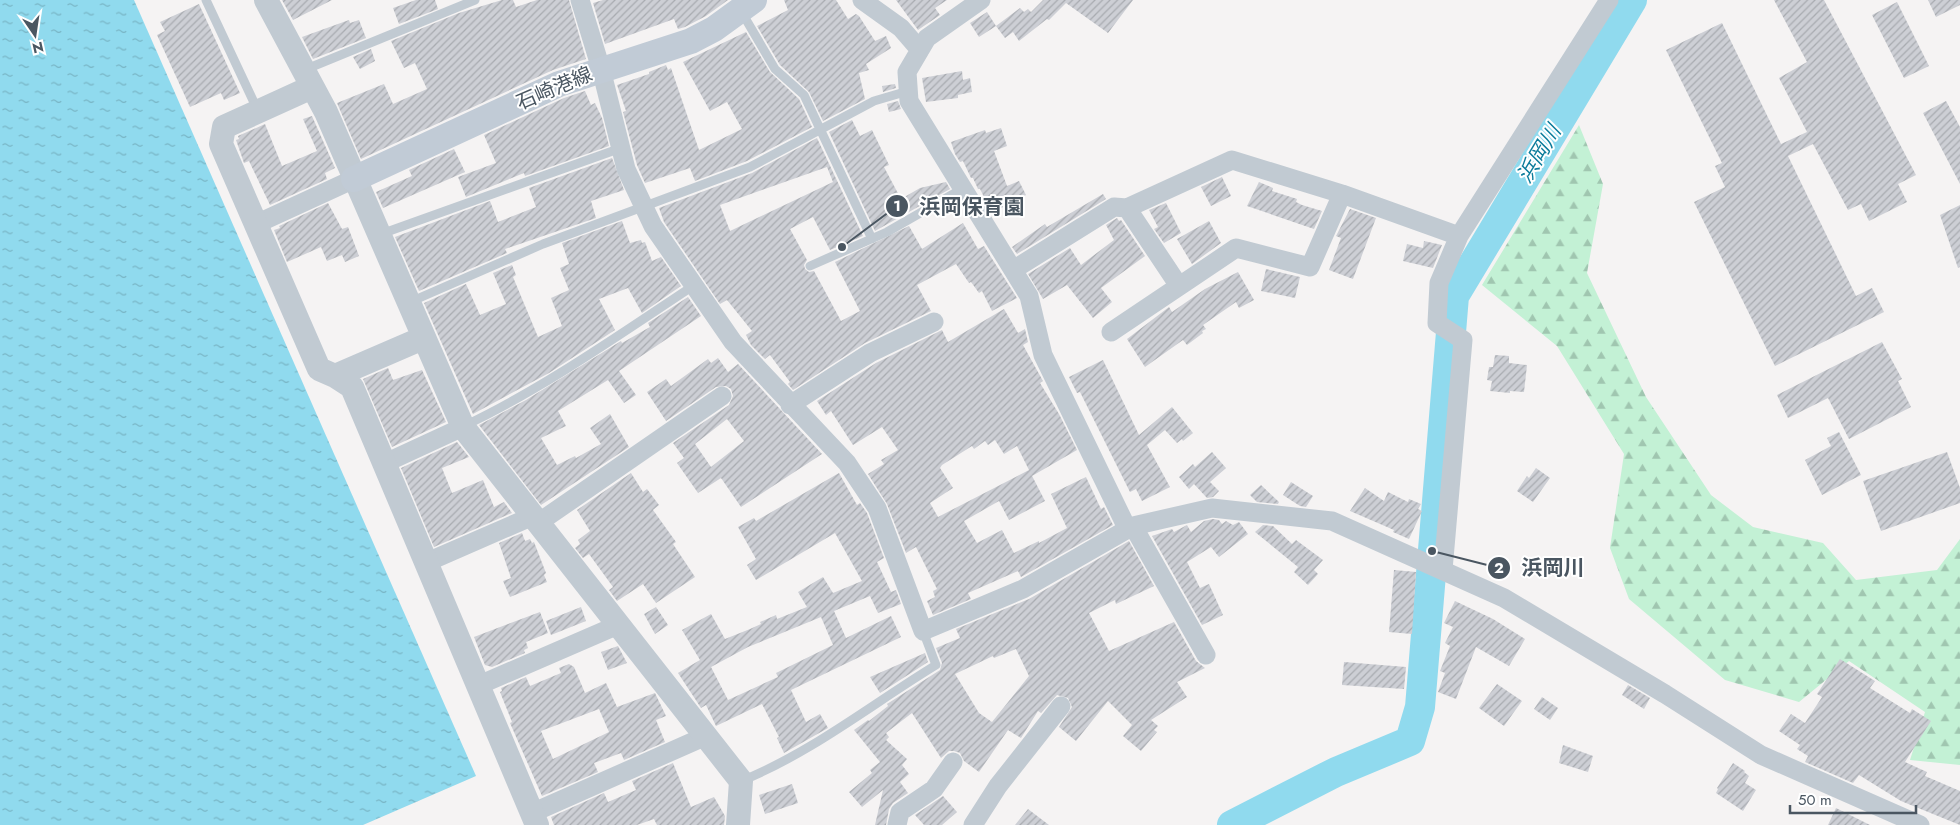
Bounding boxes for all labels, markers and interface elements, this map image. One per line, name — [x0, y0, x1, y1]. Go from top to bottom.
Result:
north arrow — [10, 10, 60, 60]
text: N — [30, 37, 46, 59]
street label: 石崎港線 — [512, 59, 597, 117]
water label: 浜岡川 — [1510, 118, 1569, 189]
callout: 浜岡保育園 — [884, 188, 1034, 224]
text: 浜岡保育園 — [920, 192, 1025, 222]
text: 1 — [893, 195, 901, 217]
callout: 浜岡川 — [1487, 550, 1595, 586]
text: 浜岡川 — [1522, 553, 1585, 583]
text: 2 — [1494, 557, 1504, 579]
scale bar — [1790, 782, 1916, 814]
text: 50 m — [1798, 789, 1832, 811]

